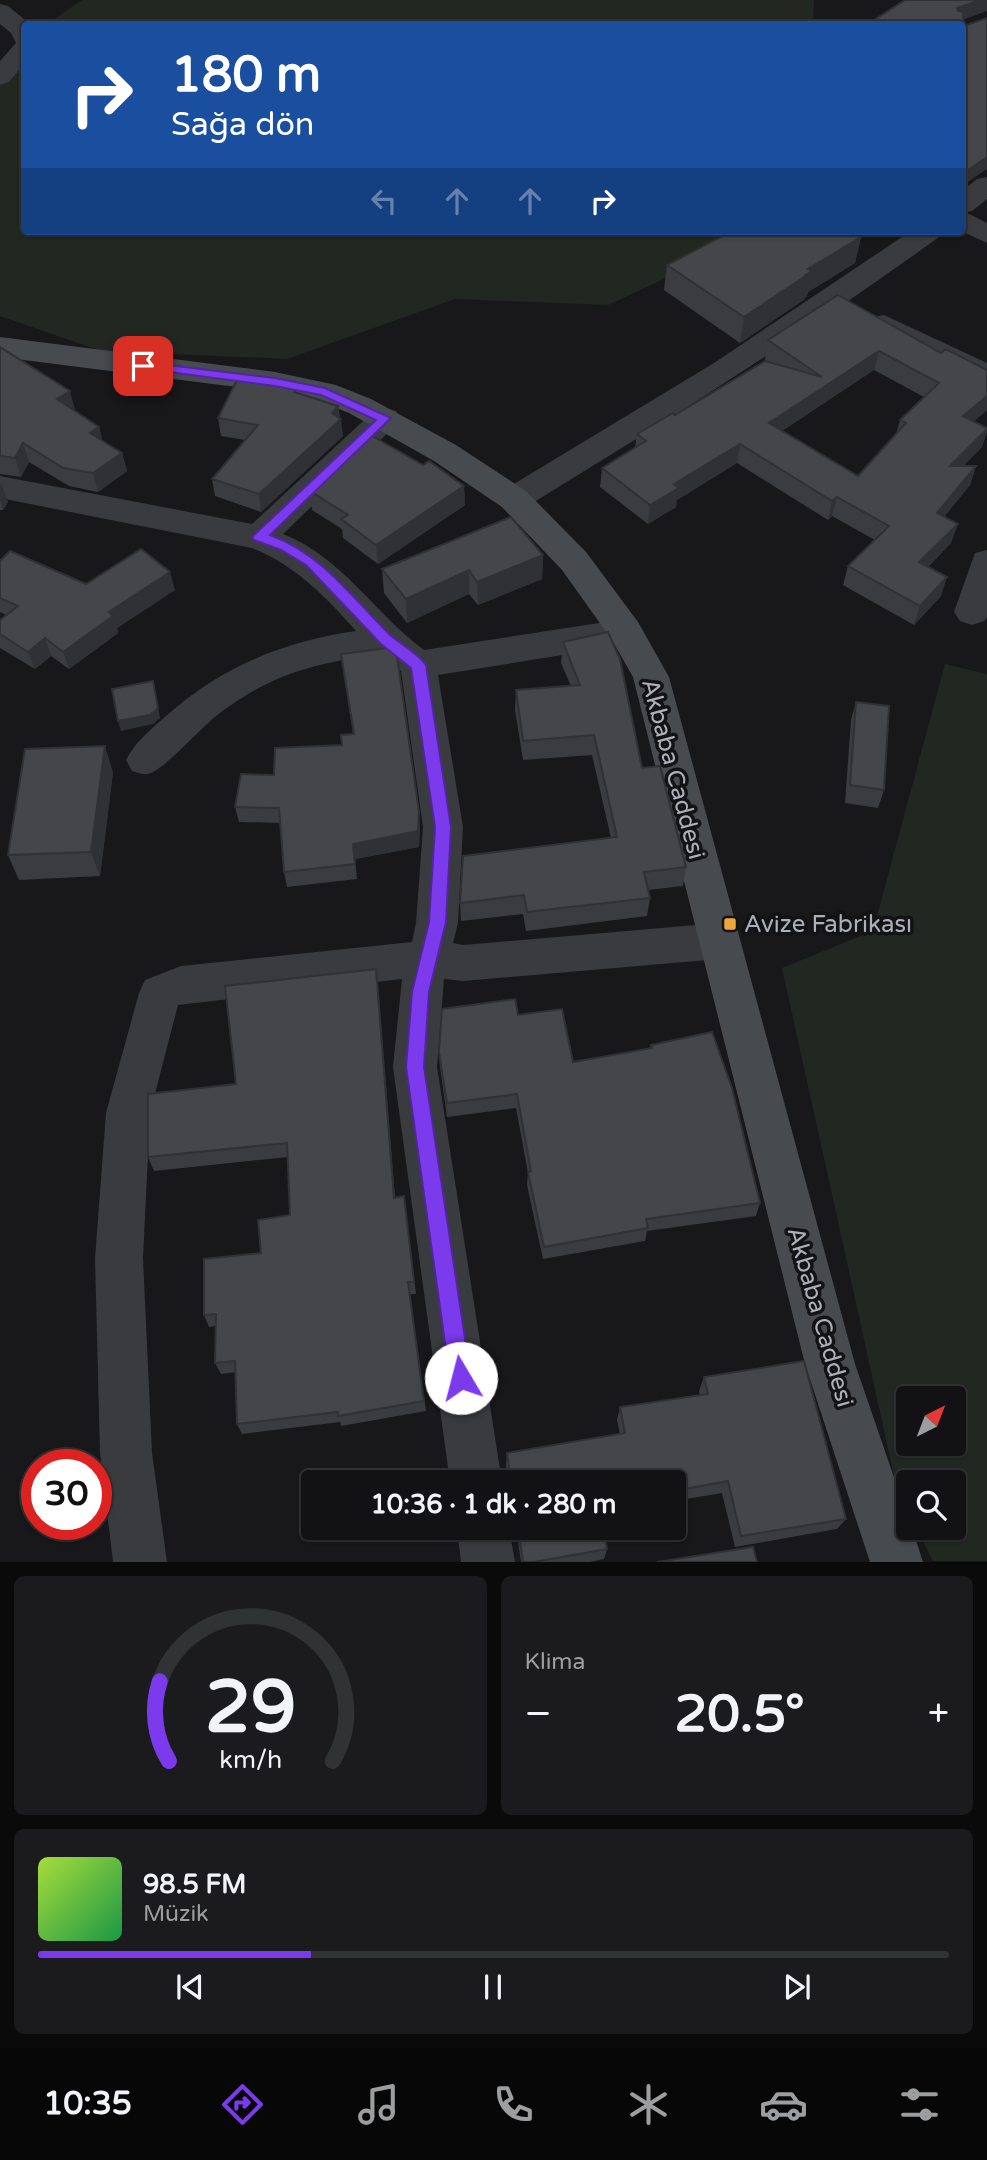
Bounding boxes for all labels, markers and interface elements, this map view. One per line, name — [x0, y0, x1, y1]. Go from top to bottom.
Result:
text: 180 m — [171, 46, 321, 105]
icon: right — [56, 49, 147, 140]
text: Sağa dön — [171, 106, 314, 144]
icon: left — [365, 182, 403, 220]
icon: ahead — [438, 182, 476, 220]
icon: ahead — [511, 182, 549, 220]
icon: right — [584, 182, 622, 220]
pin — [113, 336, 173, 396]
icon: arrive — [124, 347, 162, 385]
street label: Akbaba Caddesi — [635, 675, 711, 863]
place label: Avize Fabrikası — [744, 910, 912, 939]
marker: Avize Fabrikası — [722, 916, 738, 932]
street label: Akbaba Caddesi — [780, 1224, 860, 1410]
position arrow — [424, 1341, 498, 1415]
north arrow — [896, 1386, 966, 1456]
map controls — [896, 1386, 966, 1540]
speed limit sign: 30 — [21, 1449, 112, 1540]
button: search — [896, 1470, 966, 1540]
text: 10:36 · 1 dk · 280 m — [371, 1489, 616, 1520]
text: Klima — [525, 1648, 585, 1676]
text: 29 — [205, 1665, 296, 1753]
text: 20.5° — [675, 1683, 805, 1746]
text: − — [525, 1691, 552, 1737]
text: + — [928, 1691, 949, 1737]
text: km/h — [219, 1745, 282, 1775]
text: 98.5 FM — [143, 1869, 246, 1900]
text: Müzik — [143, 1900, 209, 1928]
icon: previous — [171, 1968, 209, 2006]
icon: pause — [474, 1968, 512, 2006]
icon: next — [778, 1968, 816, 2006]
icon: directions — [218, 2080, 267, 2129]
icon: music — [354, 2080, 403, 2129]
icon: phone — [489, 2080, 538, 2129]
icon: climate — [624, 2080, 673, 2129]
icon: car — [759, 2080, 808, 2129]
icon: filters — [895, 2080, 944, 2129]
text: 10:35 — [43, 2085, 132, 2123]

